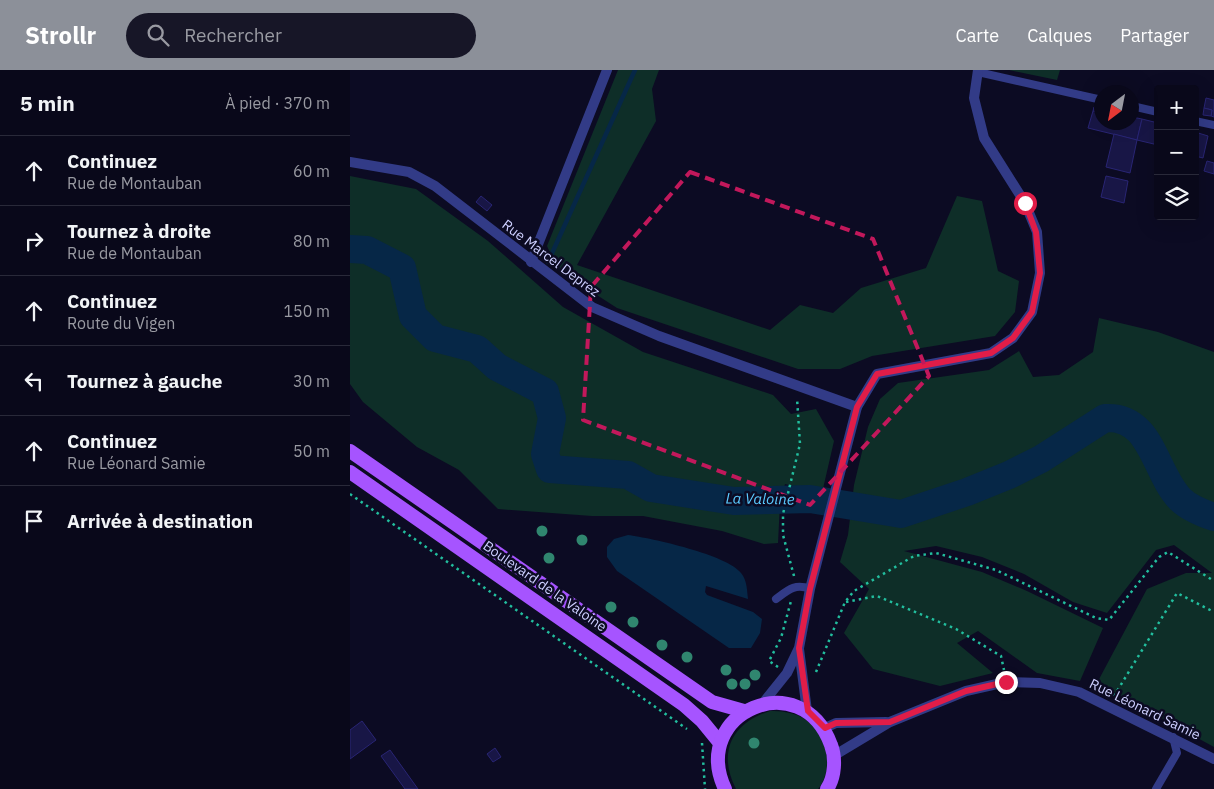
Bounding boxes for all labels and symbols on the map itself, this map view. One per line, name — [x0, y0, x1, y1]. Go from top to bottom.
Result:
north arrow — [1094, 85, 1139, 130]
route start — [1014, 192, 1037, 215]
street label: Rue Marcel Deprez — [498, 215, 604, 301]
water label: La Valoine — [725, 488, 795, 509]
street label: Boulevard de la Valoine — [480, 536, 611, 636]
route end — [995, 671, 1018, 694]
street label: Rue Léonard Samie — [1087, 674, 1204, 744]

